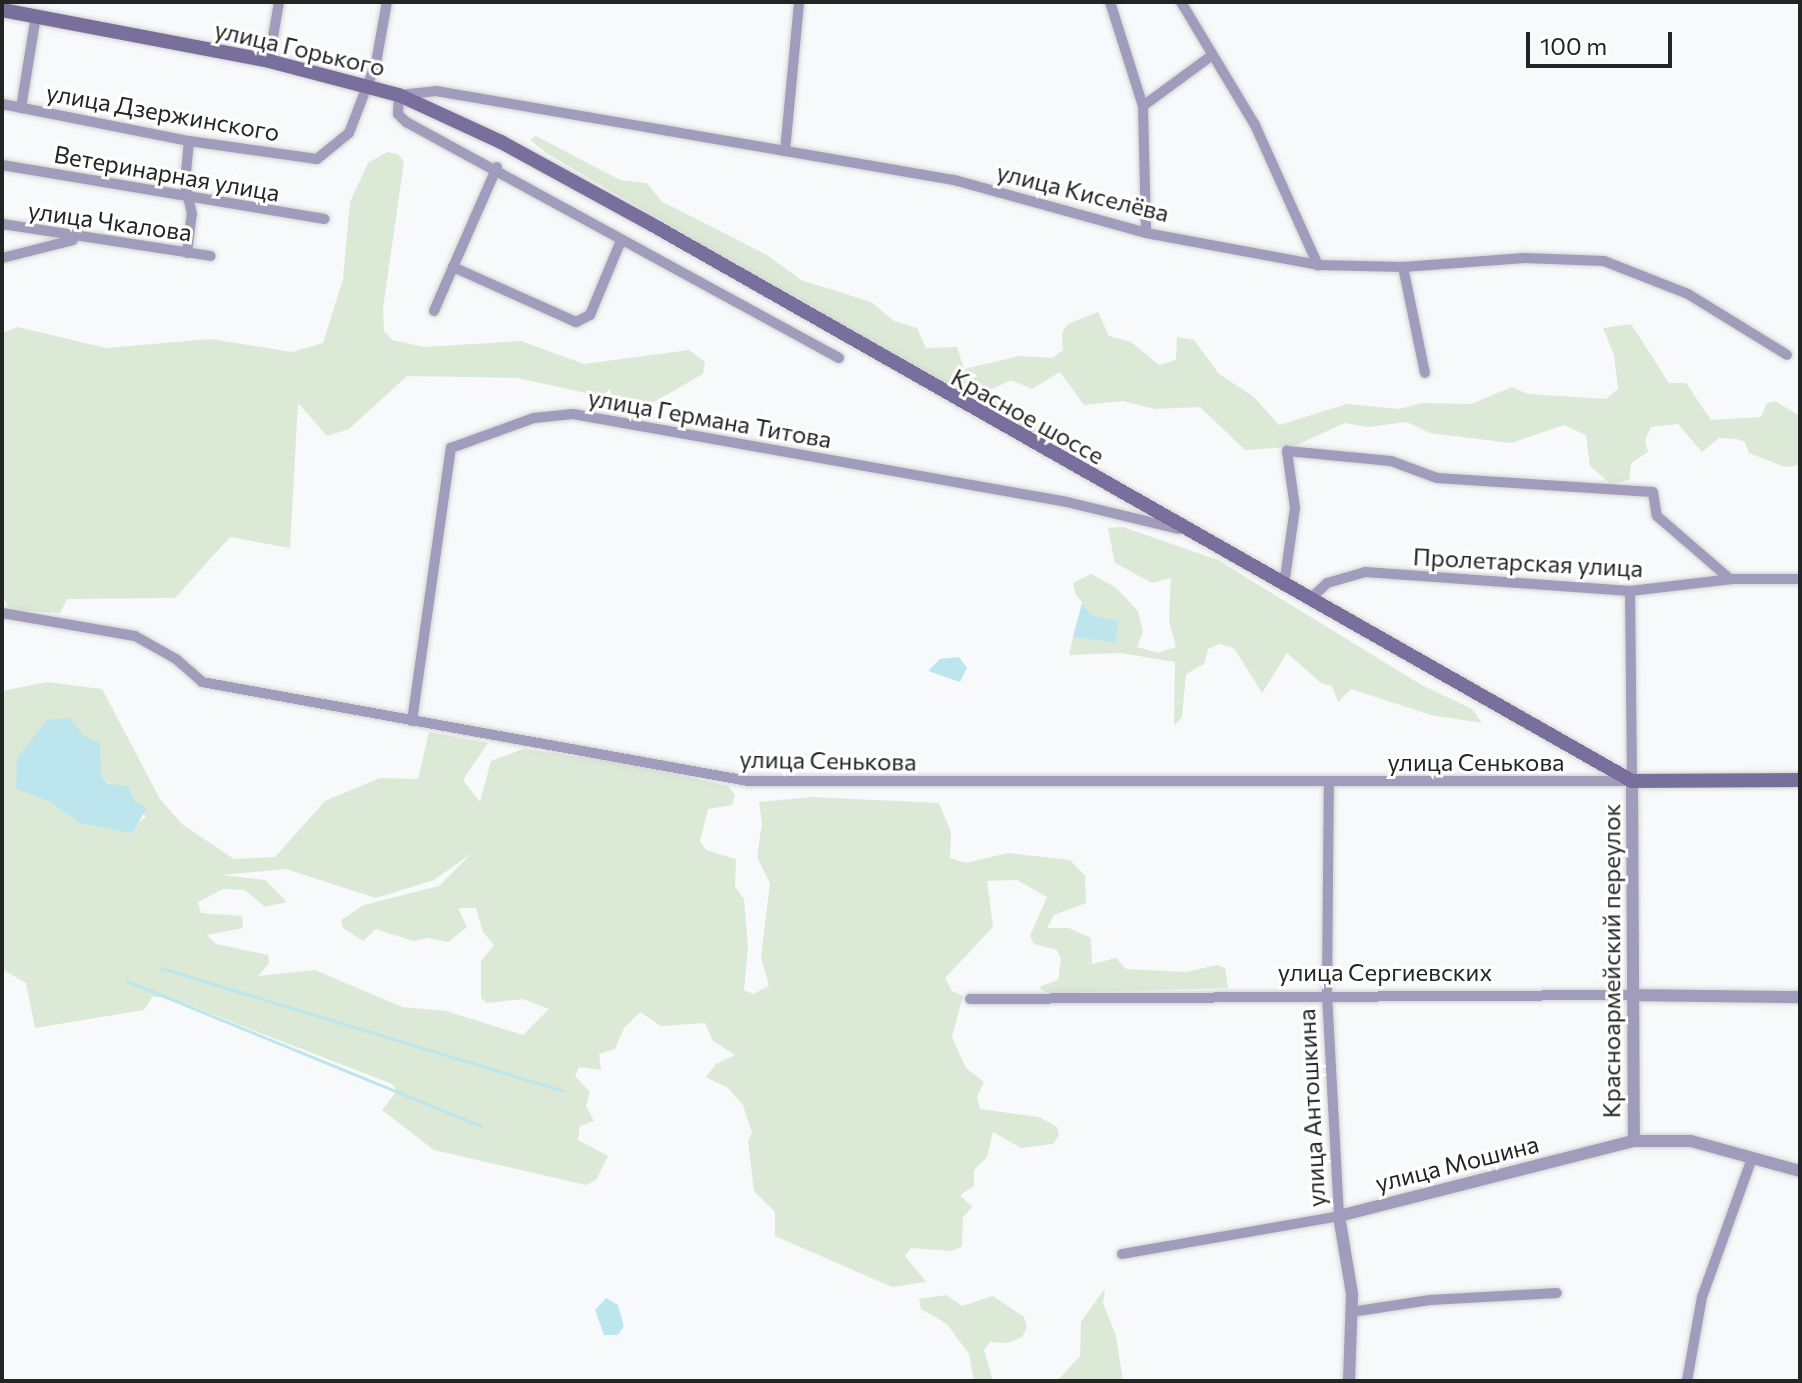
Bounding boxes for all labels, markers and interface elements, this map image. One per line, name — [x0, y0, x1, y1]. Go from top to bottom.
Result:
street label: улица Горького — [212, 14, 388, 82]
scale bar — [1530, 16, 1676, 66]
text: 100 m — [1540, 31, 1607, 60]
street label: улица Дзержинского — [44, 77, 282, 147]
street label: Ветеринарная улица — [52, 139, 282, 207]
street label: улица Киселёва — [994, 157, 1172, 227]
street label: улица Чкалова — [26, 195, 194, 247]
street label: Красное шоссе — [947, 362, 1109, 470]
street label: улица Германа Титова — [586, 382, 834, 454]
street label: Пролетарская улица — [1412, 542, 1644, 582]
street label: улица Сенькова — [739, 744, 917, 776]
street label: улица Сенькова — [1387, 748, 1565, 776]
street label: Красноармейский переулок — [1597, 804, 1625, 1118]
street label: улица Сергиевских — [1278, 958, 1492, 986]
street label: улица Антошкина — [1291, 1008, 1331, 1208]
street label: улица Мошина — [1372, 1129, 1542, 1197]

